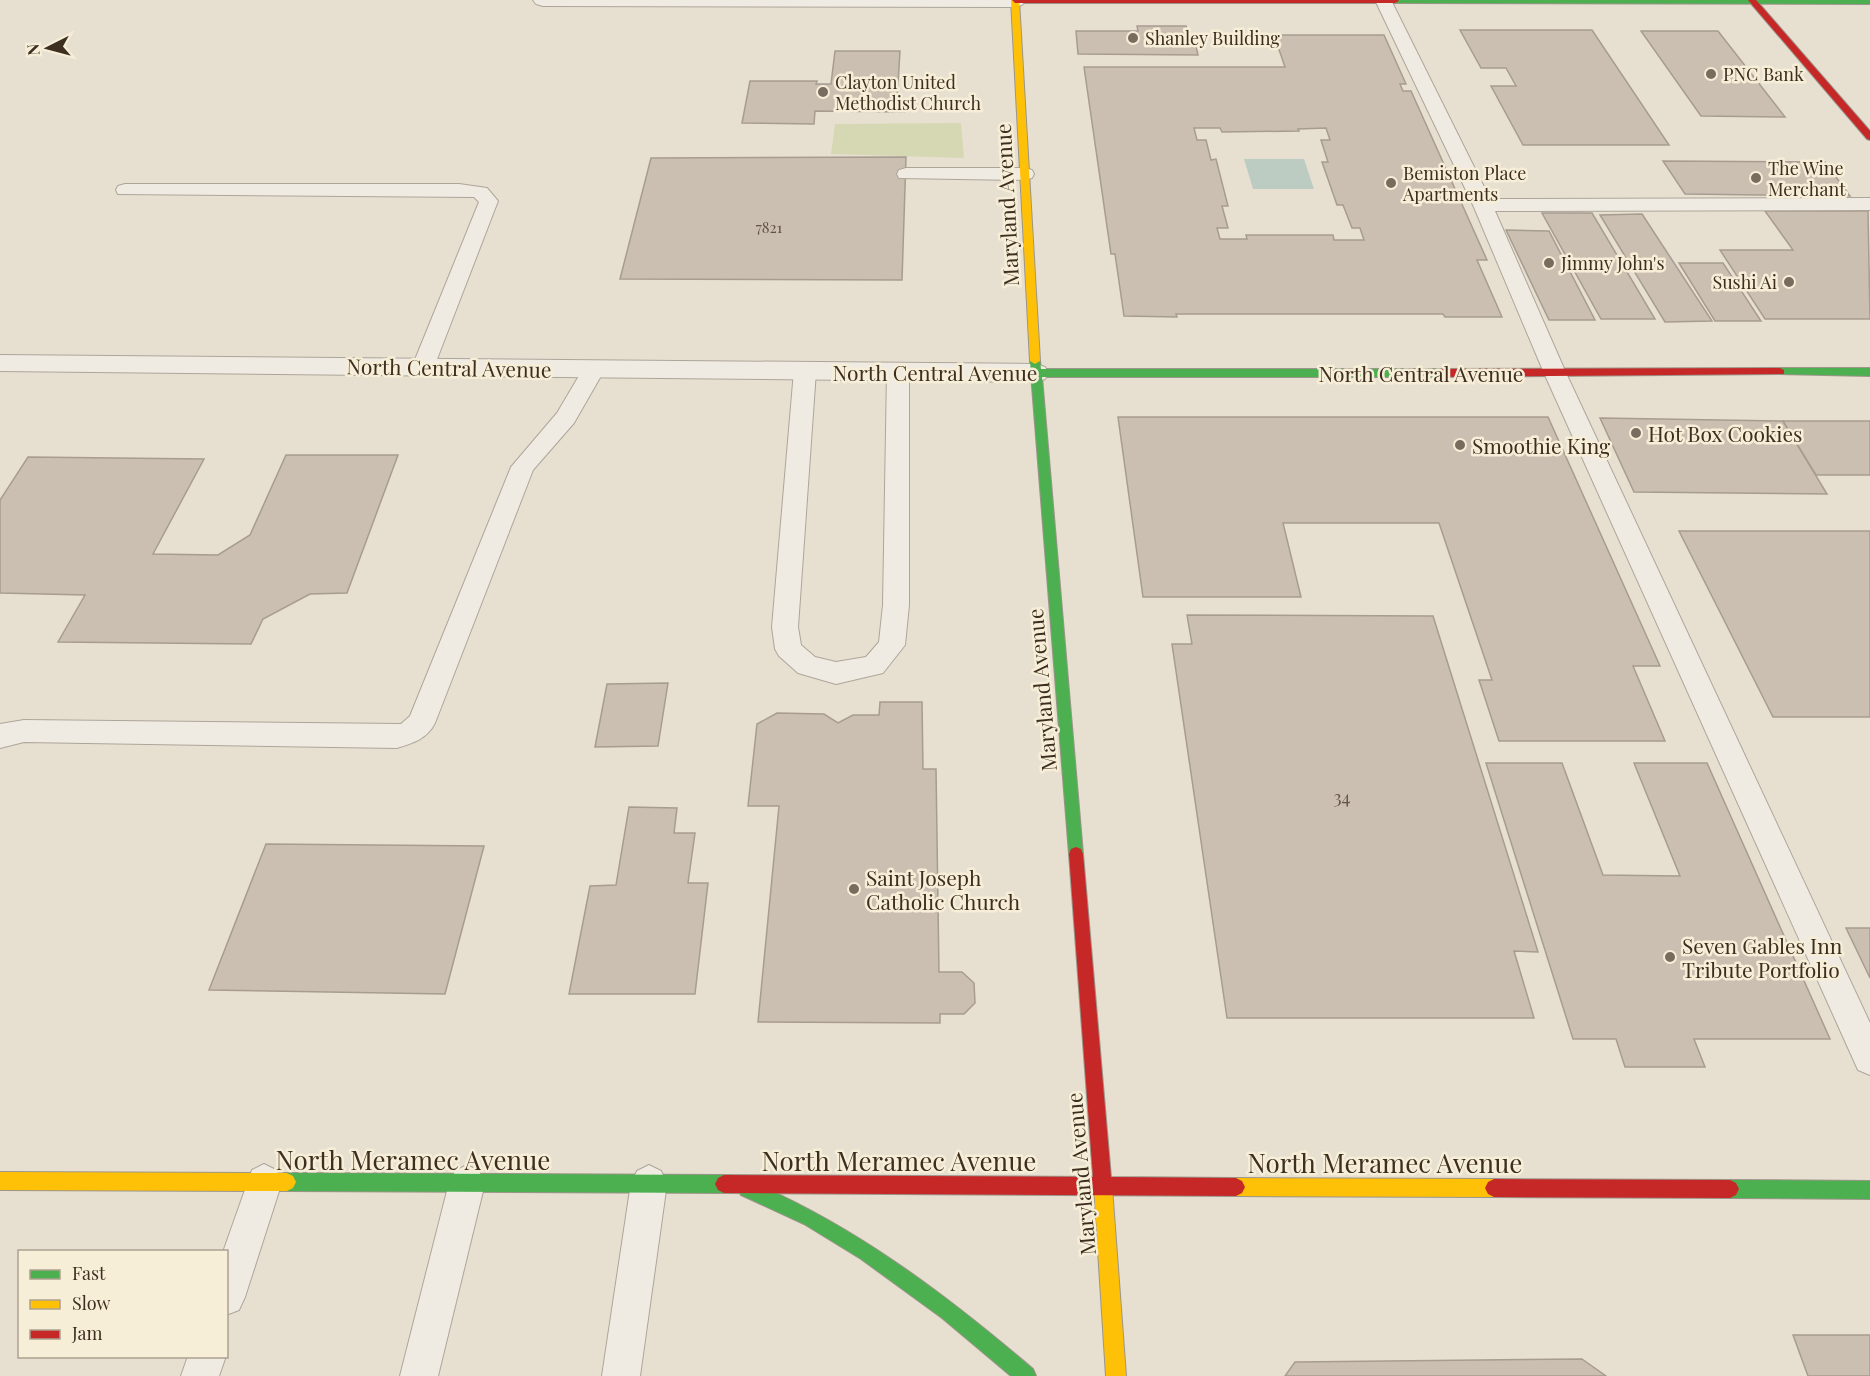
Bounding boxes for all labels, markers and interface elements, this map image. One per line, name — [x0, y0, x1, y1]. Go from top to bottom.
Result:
north arrow — [18, 18, 78, 78]
place label: Shanley Building — [1145, 26, 1280, 50]
marker: Shanley Building — [1126, 31, 1140, 45]
text: N — [21, 42, 44, 56]
place label: PNC Bank — [1723, 62, 1804, 86]
marker: PNC Bank — [1704, 67, 1718, 81]
place label: Clayton United Methodist Church — [835, 70, 981, 115]
marker: Clayton United Methodist Church — [816, 85, 830, 99]
street label: Maryland Avenue — [988, 123, 1024, 287]
place label: The Wine Merchant — [1768, 156, 1846, 201]
place label: Bemiston Place Apartments — [1402, 161, 1526, 206]
marker: The Wine Merchant — [1749, 171, 1763, 185]
marker: Bemiston Place Apartments — [1384, 176, 1398, 190]
house number: 7821 — [756, 217, 783, 237]
place label: Jimmy John's — [1560, 251, 1665, 275]
marker: Jimmy John's — [1542, 256, 1556, 270]
place label: Sushi Ai — [1712, 270, 1777, 294]
marker: Sushi Ai — [1782, 275, 1796, 289]
street label: North Central Avenue — [346, 351, 552, 383]
street label: North Central Avenue — [833, 358, 1037, 386]
street label: North Central Avenue — [1319, 359, 1523, 387]
place label: Hot Box Cookies — [1648, 419, 1802, 447]
marker: Hot Box Cookies — [1629, 426, 1643, 440]
place label: Smoothie King — [1472, 431, 1610, 459]
marker: Smoothie King — [1453, 438, 1467, 452]
street label: Maryland Avenue — [1020, 608, 1062, 772]
house number: 34 — [1333, 785, 1351, 809]
place label: Saint Joseph Catholic Church — [866, 863, 1021, 915]
marker: Saint Joseph Catholic Church — [847, 882, 861, 896]
place label: Seven Gables Inn Tribute Portfolio — [1682, 931, 1843, 983]
marker: Seven Gables Inn Tribute Portfolio — [1663, 950, 1677, 964]
street label: Maryland Avenue — [1059, 1092, 1101, 1256]
street label: North Meramec Avenue — [276, 1142, 550, 1177]
street label: North Meramec Avenue — [762, 1143, 1036, 1178]
street label: North Meramec Avenue — [1248, 1145, 1522, 1180]
legend — [18, 1250, 228, 1358]
text: Fast — [72, 1261, 106, 1285]
text: Slow — [72, 1291, 110, 1315]
text: Jam — [71, 1321, 102, 1345]

